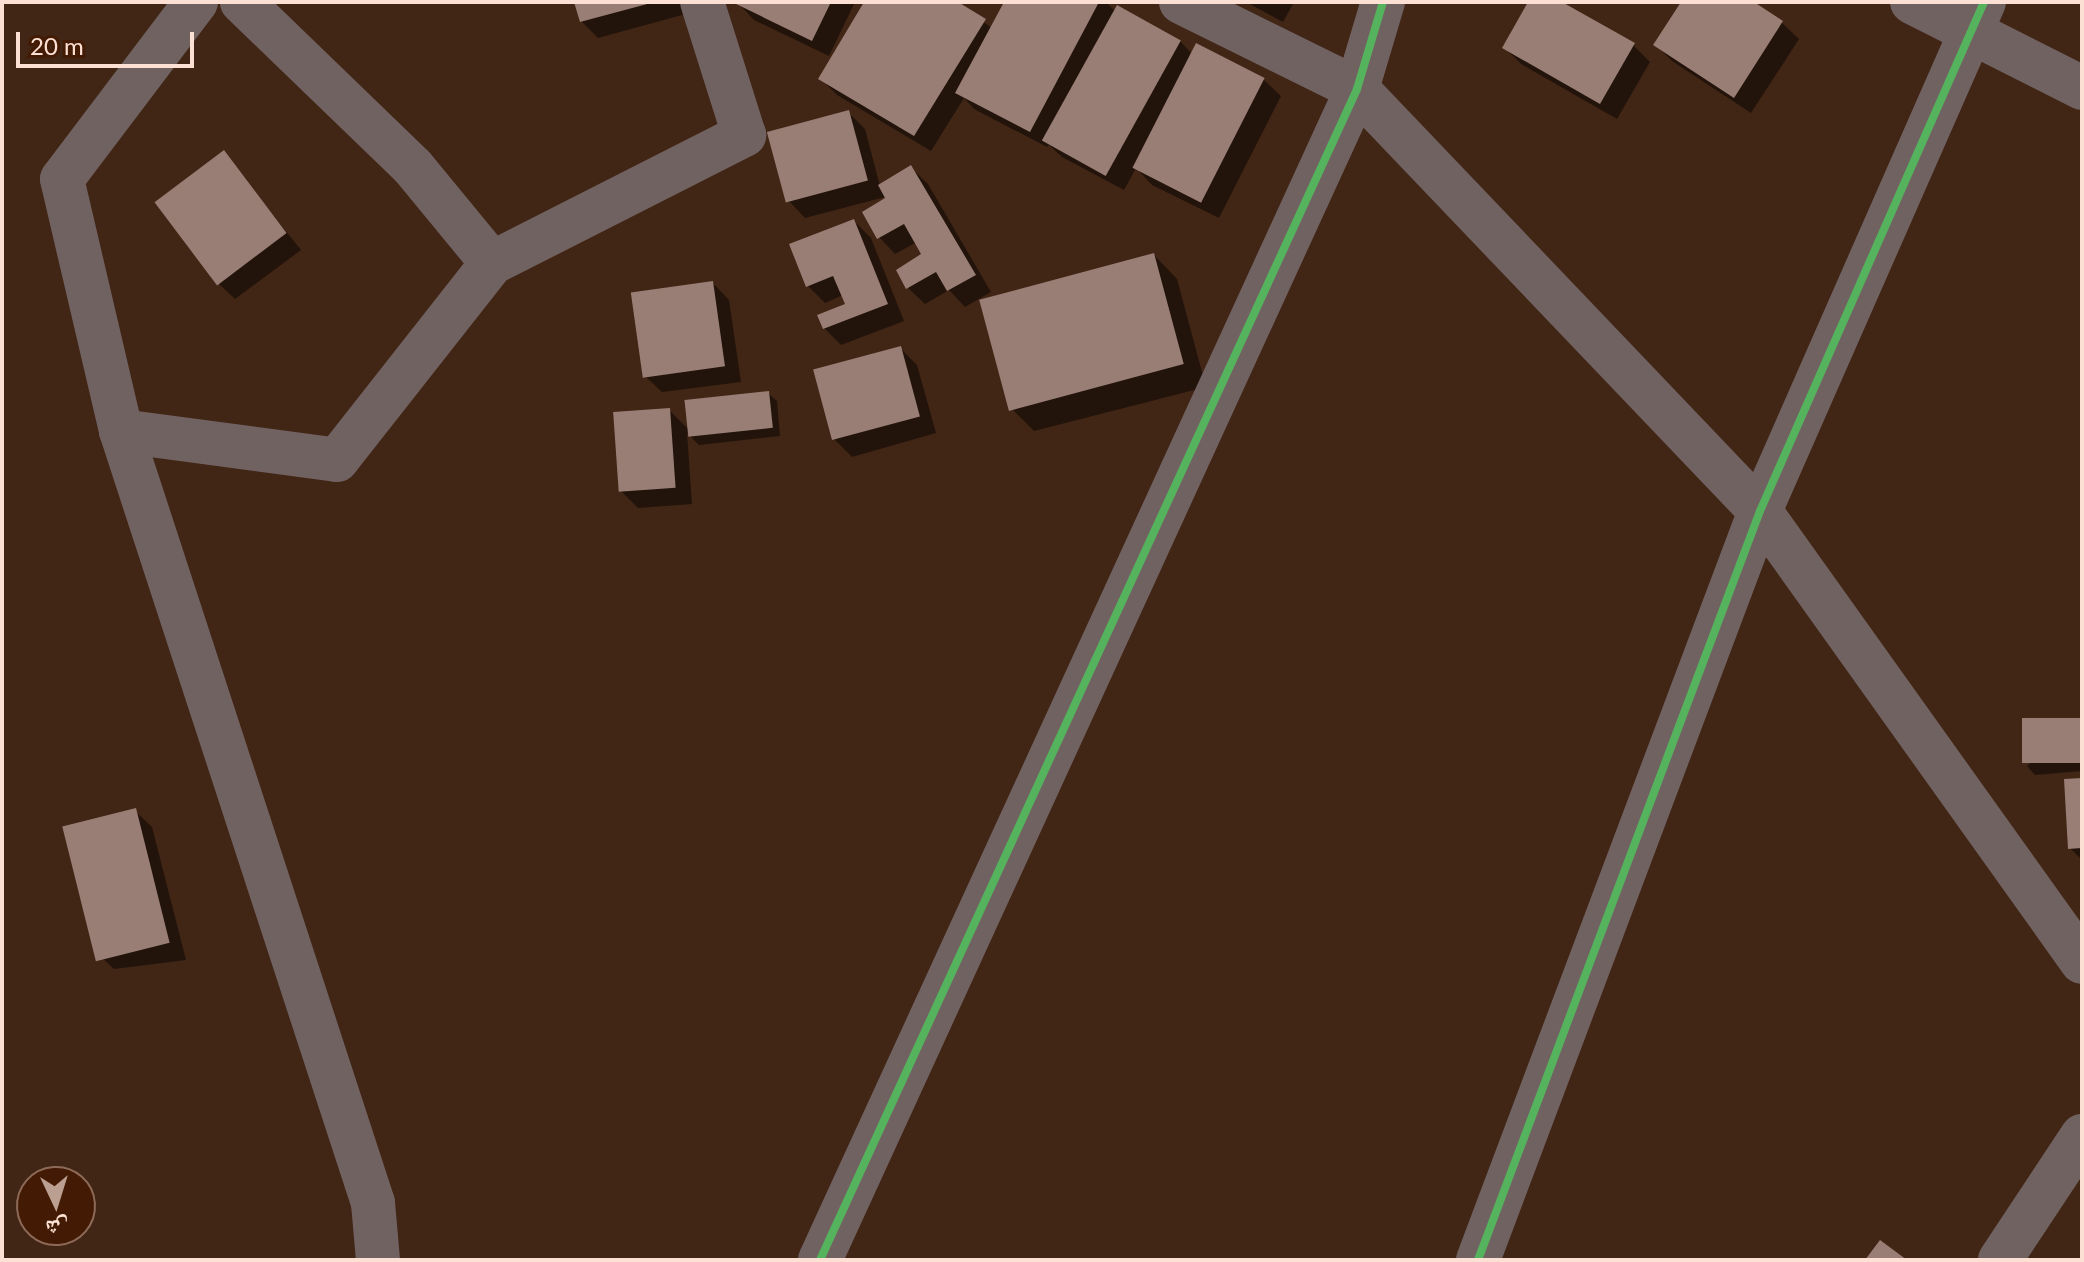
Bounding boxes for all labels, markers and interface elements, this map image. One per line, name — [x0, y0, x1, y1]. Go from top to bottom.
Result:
scale bar — [20, 16, 198, 66]
text: 20 m — [30, 31, 84, 60]
north arrow — [16, 1166, 96, 1246]
text: ش — [45, 1214, 70, 1243]

